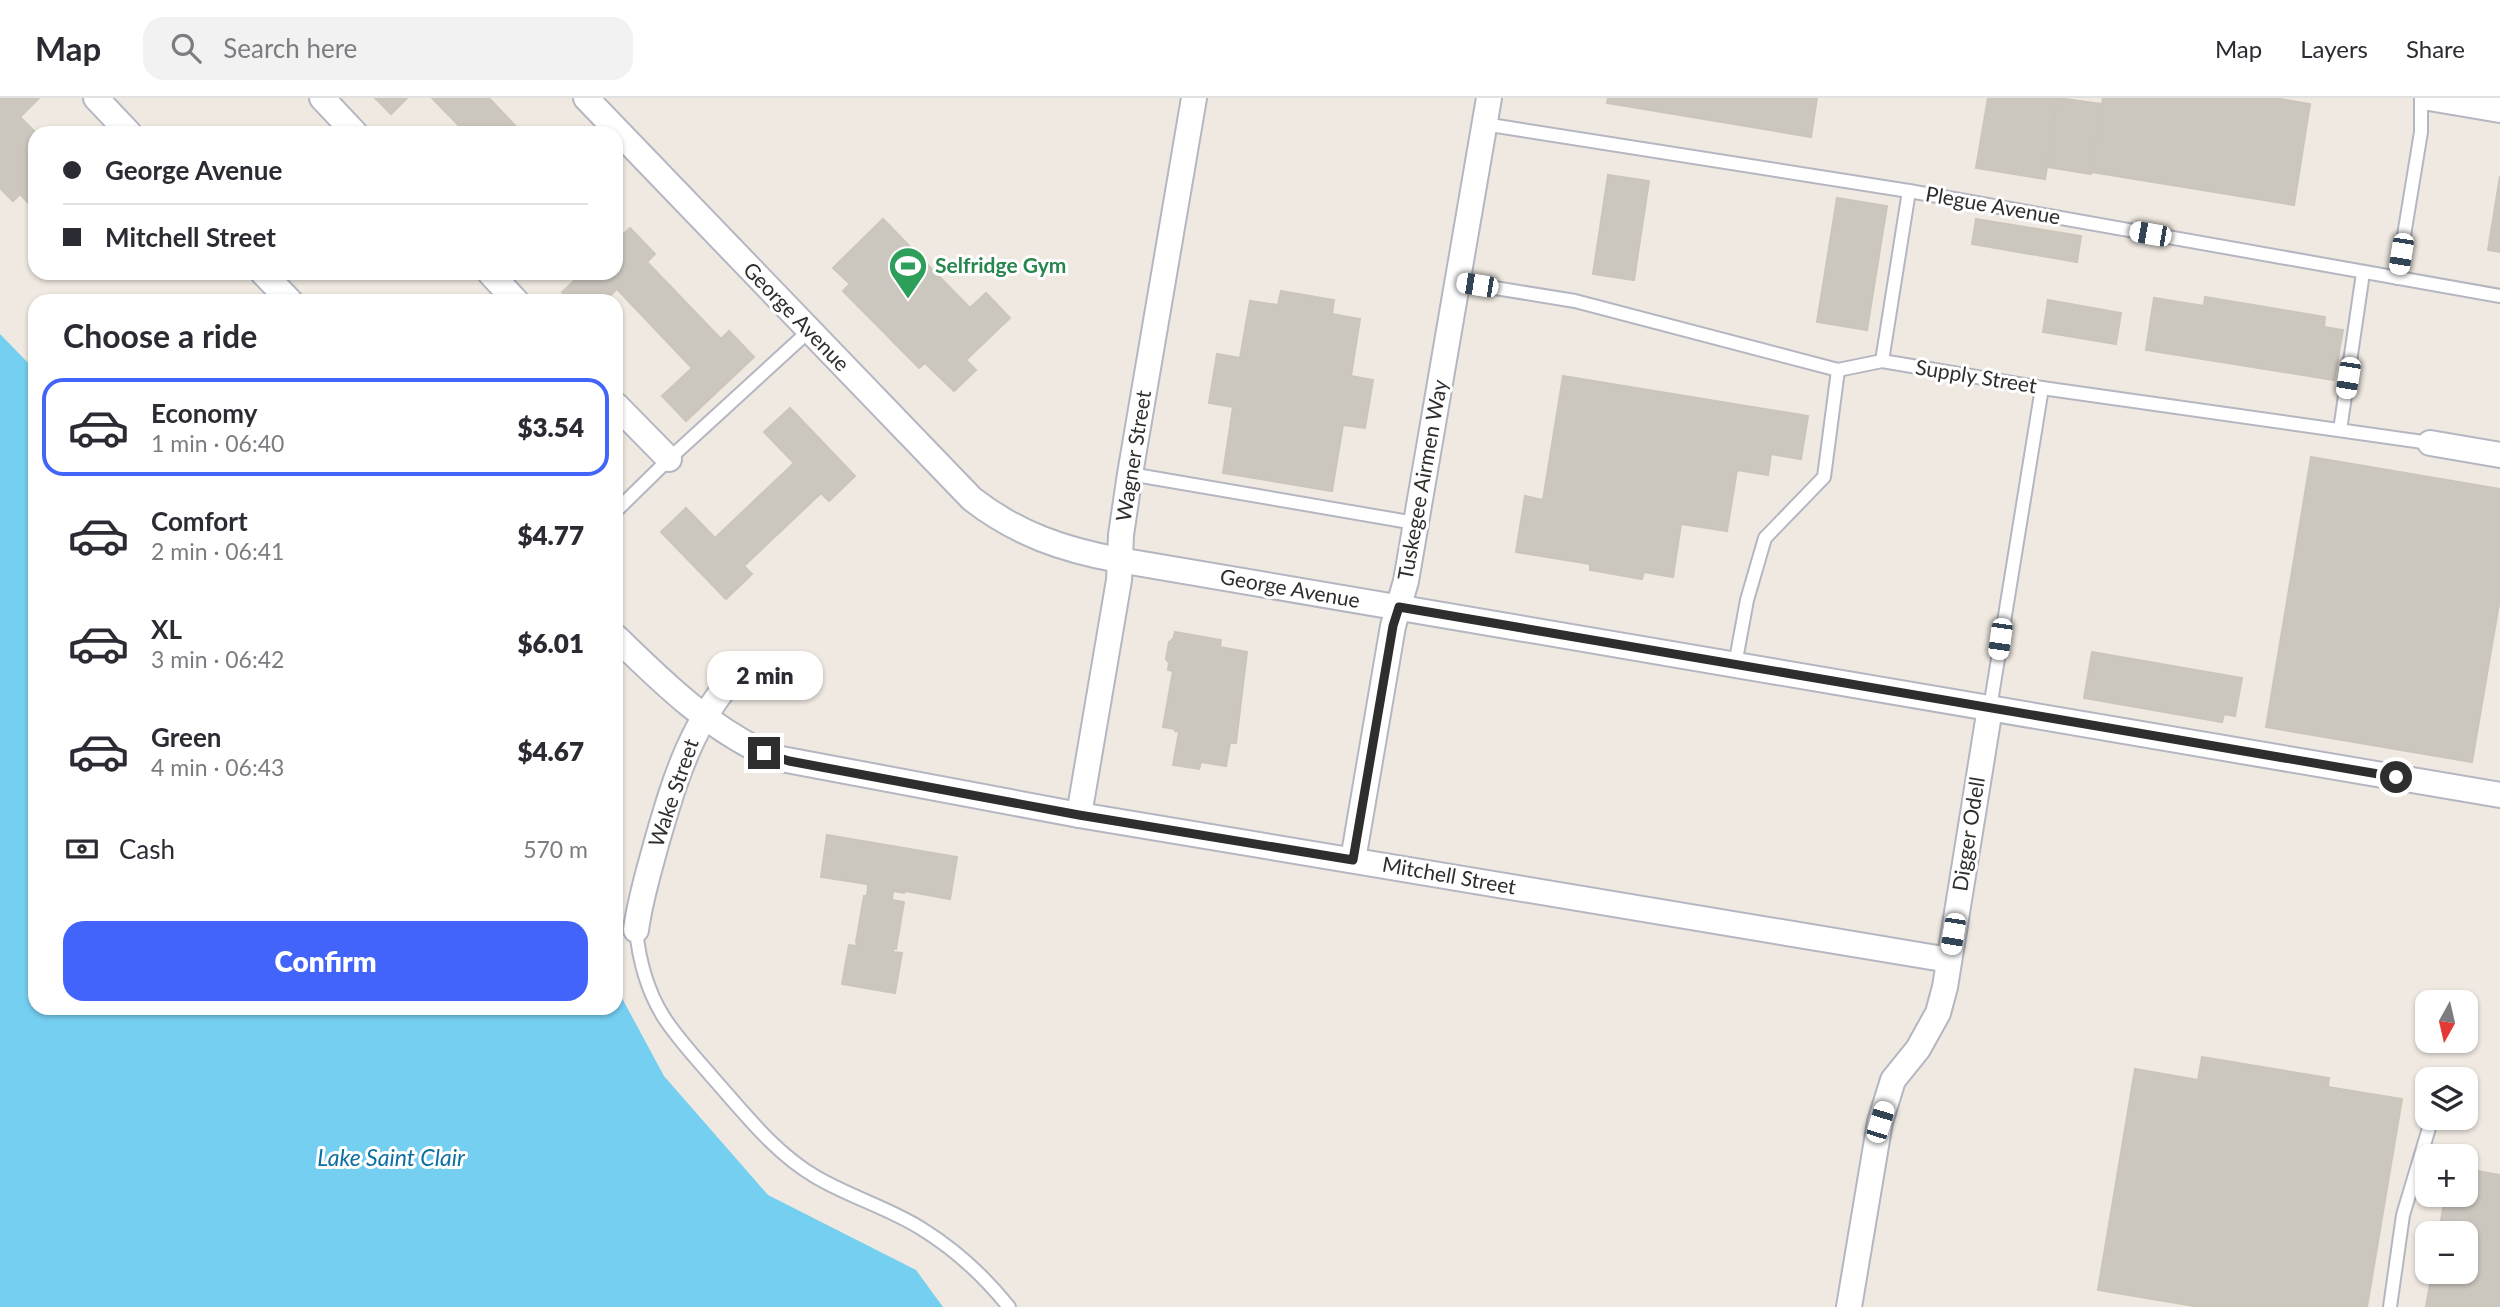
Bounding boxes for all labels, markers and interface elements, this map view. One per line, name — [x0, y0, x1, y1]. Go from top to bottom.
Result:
search box — [143, 17, 633, 80]
text: Map — [35, 28, 101, 68]
icon: search — [167, 29, 205, 67]
text: Search here — [223, 32, 357, 64]
text: Map — [2215, 34, 2262, 63]
text: Layers — [2300, 34, 2368, 63]
text: Share — [2406, 34, 2465, 63]
text: George Avenue — [105, 154, 282, 186]
street label: Plegue Avenue — [1924, 180, 2063, 229]
car — [2128, 220, 2173, 248]
text: Mitchell Street — [105, 221, 276, 253]
car — [2388, 232, 2415, 276]
sports icon: Selfridge Gym — [887, 245, 929, 300]
place label: Selfridge Gym — [935, 252, 1066, 277]
street label: George Avenue — [739, 256, 855, 376]
car — [1455, 271, 1500, 299]
text: Choose a ride — [63, 316, 257, 355]
street label: Supply Street — [1914, 354, 2039, 398]
car — [2335, 356, 2362, 400]
street label: Tuskegee Airmen Way — [1392, 377, 1452, 582]
street label: Wagner Street — [1110, 388, 1155, 523]
icon: car — [67, 396, 130, 459]
text: Economy — [151, 397, 257, 429]
text: $3.54 — [517, 411, 584, 443]
text: 1 min · 06:40 — [151, 429, 284, 457]
icon: car — [67, 504, 130, 567]
text: Comfort — [151, 505, 248, 537]
text: $4.77 — [517, 519, 584, 551]
text: 2 min · 06:41 — [151, 537, 284, 565]
street label: George Avenue — [1218, 563, 1362, 612]
icon: car — [67, 612, 130, 675]
text: XL — [151, 613, 182, 645]
car — [1987, 617, 2014, 661]
text: $6.01 — [517, 627, 584, 659]
text: 3 min · 06:42 — [151, 645, 284, 673]
callout: 2 min — [706, 652, 822, 700]
text: 2 min — [736, 661, 794, 689]
icon: car — [67, 720, 130, 783]
text: Green — [151, 721, 221, 753]
text: $4.67 — [517, 735, 584, 767]
street label: Wake Street — [642, 735, 703, 850]
route end — [748, 737, 780, 769]
text: 4 min · 06:43 — [151, 753, 284, 781]
route start — [2380, 761, 2412, 793]
street label: Digger Odell — [1946, 775, 1989, 893]
icon: cash — [63, 830, 101, 868]
text: Cash — [119, 833, 175, 865]
text: 570 m — [523, 835, 588, 863]
street label: Mitchell Street — [1380, 850, 1518, 899]
car — [1940, 912, 1967, 956]
button: Confirm — [63, 921, 588, 1001]
north arrow — [2415, 990, 2478, 1054]
map controls — [2415, 990, 2478, 1284]
button: layers — [2415, 1067, 2478, 1130]
car — [1864, 1099, 1897, 1145]
water label: Lake Saint Clair — [317, 1143, 466, 1171]
button: + — [2415, 1144, 2478, 1207]
button: − — [2415, 1221, 2478, 1284]

